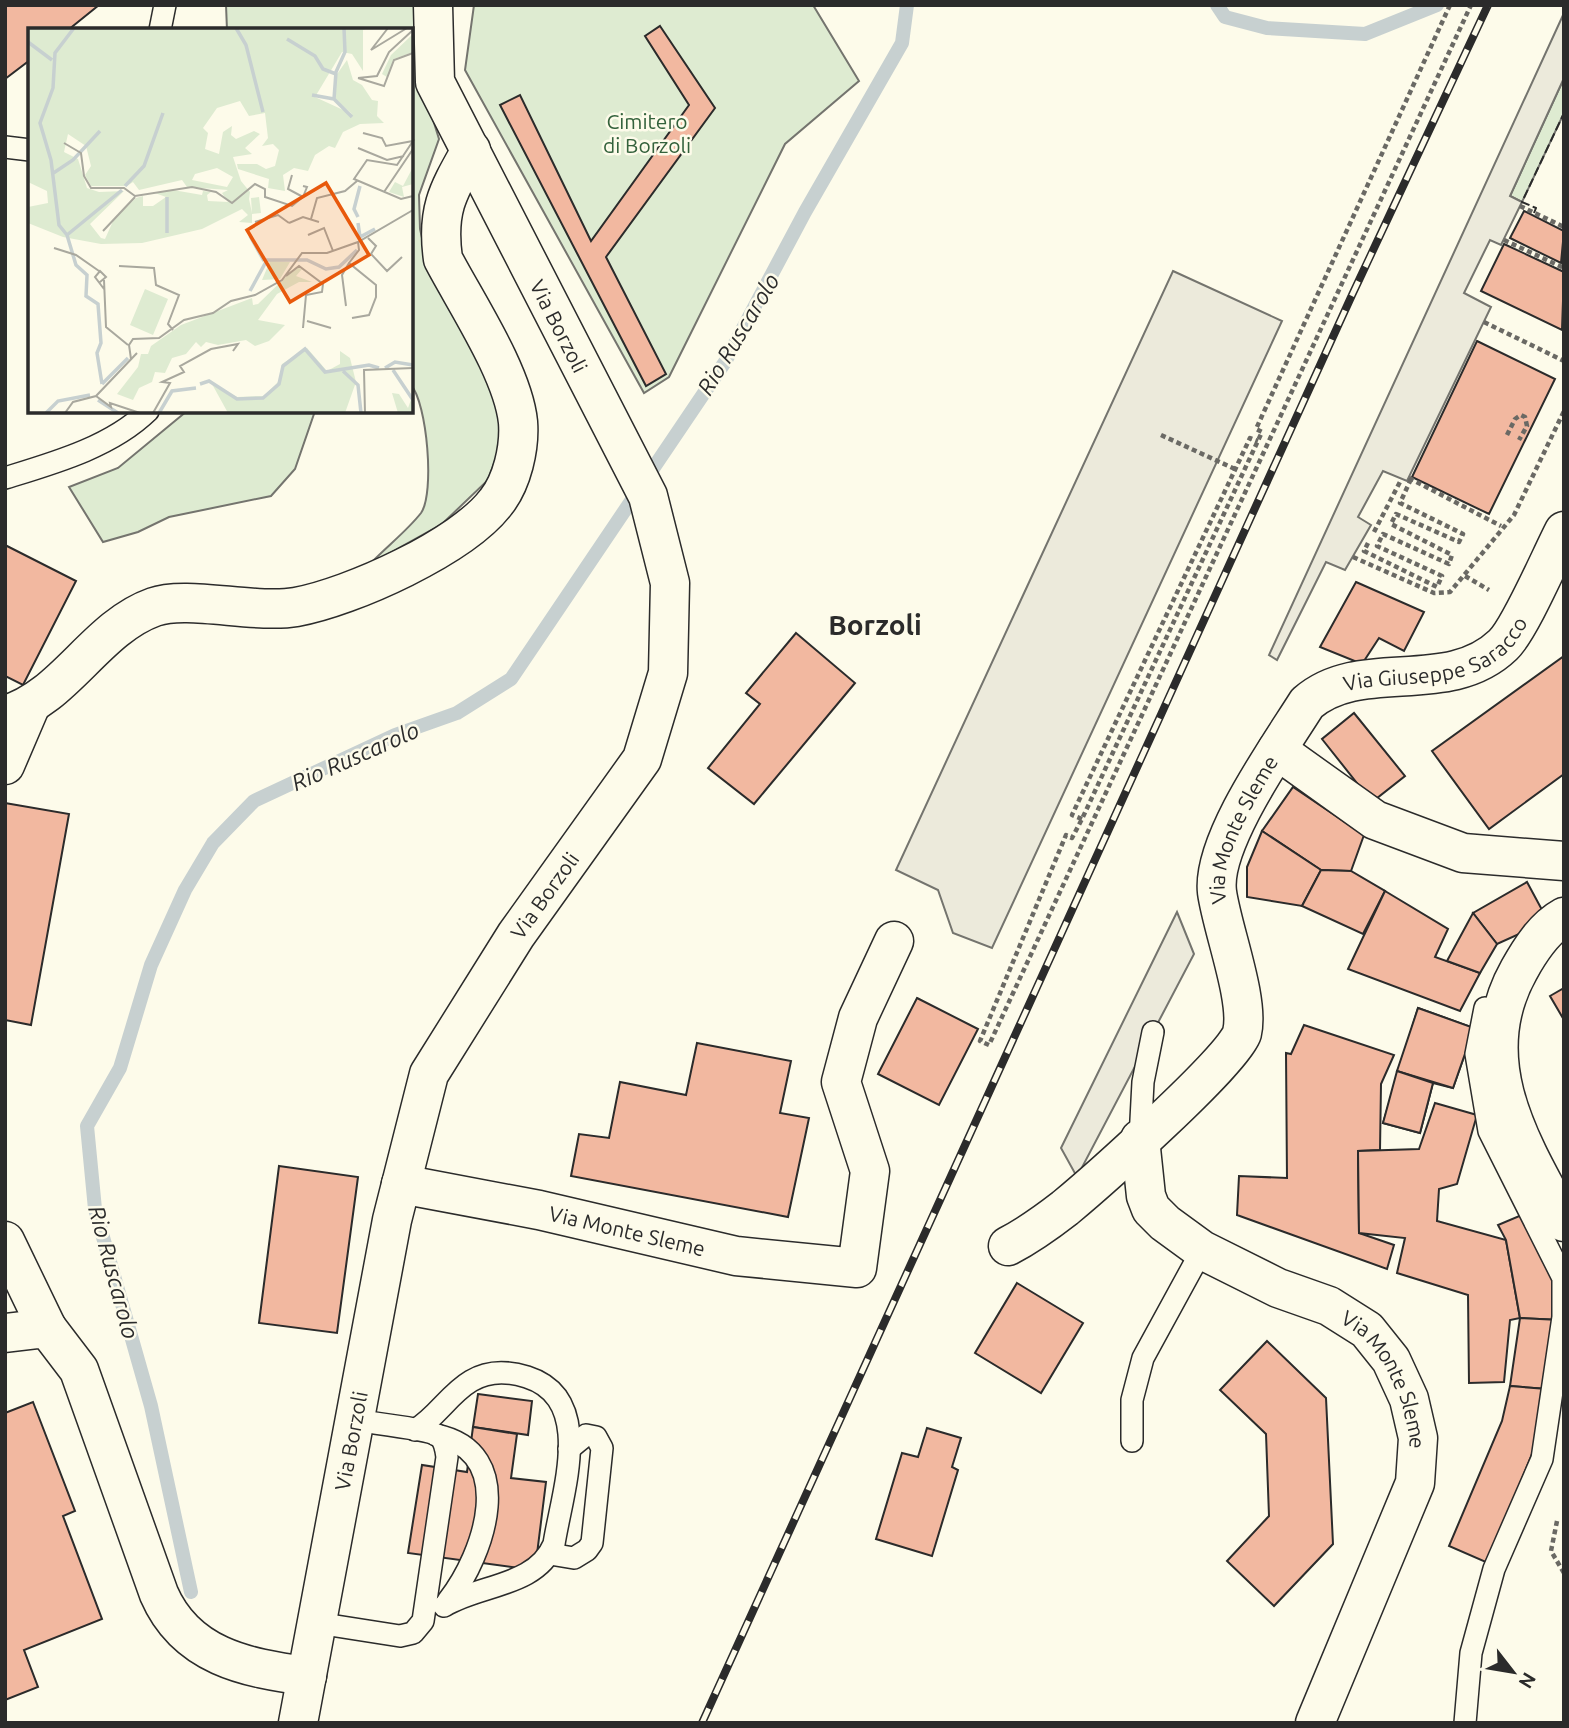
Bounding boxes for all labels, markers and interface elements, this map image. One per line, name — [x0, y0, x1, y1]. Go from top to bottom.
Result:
inset map — [28, 28, 413, 413]
park label: Cimitero di Borzoli — [603, 109, 691, 157]
water label: Rio Ruscarolo — [692, 269, 784, 399]
street label: Via Borzoli — [525, 276, 593, 376]
district label: Borzoli — [828, 609, 922, 640]
street label: Via Giuseppe Saracco — [1341, 612, 1532, 695]
water label: Rio Ruscarolo — [288, 717, 422, 795]
street label: Via Monte Sleme — [1204, 751, 1282, 906]
street label: Via Borzoli — [505, 847, 583, 943]
street label: Via Monte Sleme — [547, 1201, 708, 1260]
water label: Rio Ruscarolo — [84, 1203, 144, 1341]
street label: Via Monte Sleme — [1337, 1305, 1430, 1449]
street label: Via Borzoli — [330, 1389, 372, 1493]
north arrow — [1478, 1637, 1548, 1707]
text: N — [1514, 1669, 1541, 1693]

